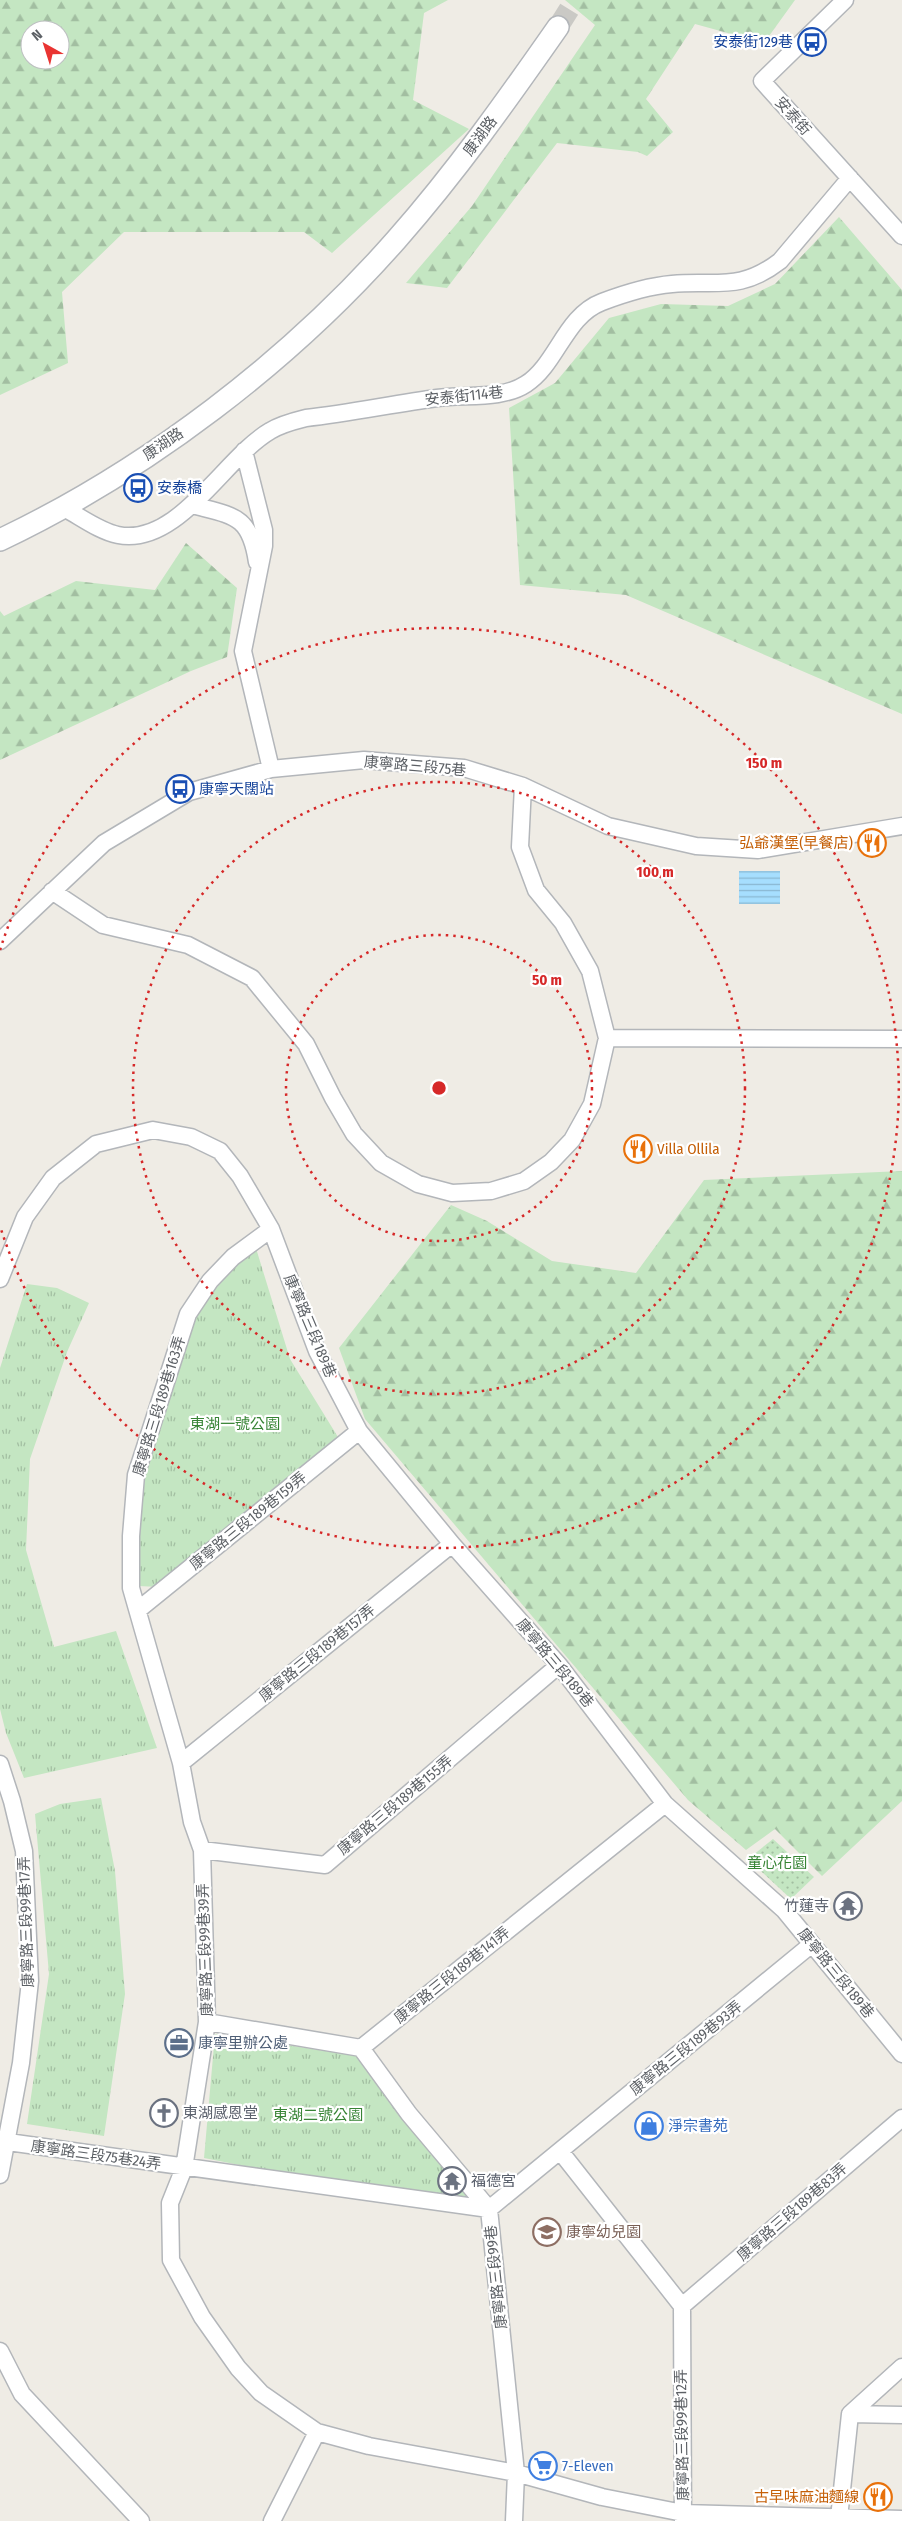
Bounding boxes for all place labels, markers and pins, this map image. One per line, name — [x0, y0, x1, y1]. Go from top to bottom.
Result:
bus stop icon: 安泰街129巷 — [797, 27, 827, 57]
place label: 安泰街129巷 — [713, 33, 793, 51]
bus stop icon: 安泰橋 — [123, 473, 153, 503]
place label: 安泰橋 — [157, 479, 202, 497]
bus stop icon: 康寧天闊站 — [165, 774, 195, 804]
place label: 康寧天闊站 — [199, 780, 274, 798]
restaurant icon: 弘爺漢堡(早餐店) — [857, 828, 887, 858]
place label: 弘爺漢堡(早餐店) — [739, 834, 853, 852]
centre of rings — [430, 1079, 448, 1097]
restaurant icon: Villa Ollila — [623, 1134, 653, 1164]
place label: Villa Ollila — [657, 1140, 720, 1158]
temple icon: 竹蓮寺 — [833, 1891, 863, 1921]
place label: 竹蓮寺 — [784, 1897, 829, 1915]
office icon: 康寧里辦公處 — [164, 2028, 194, 2058]
place label: 康寧里辦公處 — [198, 2034, 288, 2052]
church icon: 東湖感恩堂 — [149, 2098, 179, 2128]
place label: 東湖感恩堂 — [183, 2104, 258, 2122]
shop icon: 淨宗書苑 — [634, 2111, 664, 2141]
place label: 淨宗書苑 — [668, 2117, 728, 2135]
temple icon: 福德宮 — [437, 2166, 467, 2196]
place label: 福德宮 — [471, 2172, 516, 2190]
school or university icon: 康寧幼兒園 — [532, 2217, 562, 2247]
place label: 康寧幼兒園 — [566, 2223, 641, 2241]
supermarket icon: 7-Eleven — [528, 2451, 558, 2481]
place label: 7-Eleven — [562, 2457, 614, 2475]
restaurant icon: 古早味麻油麵線 — [863, 2482, 893, 2512]
place label: 古早味麻油麵線 — [754, 2488, 859, 2506]

